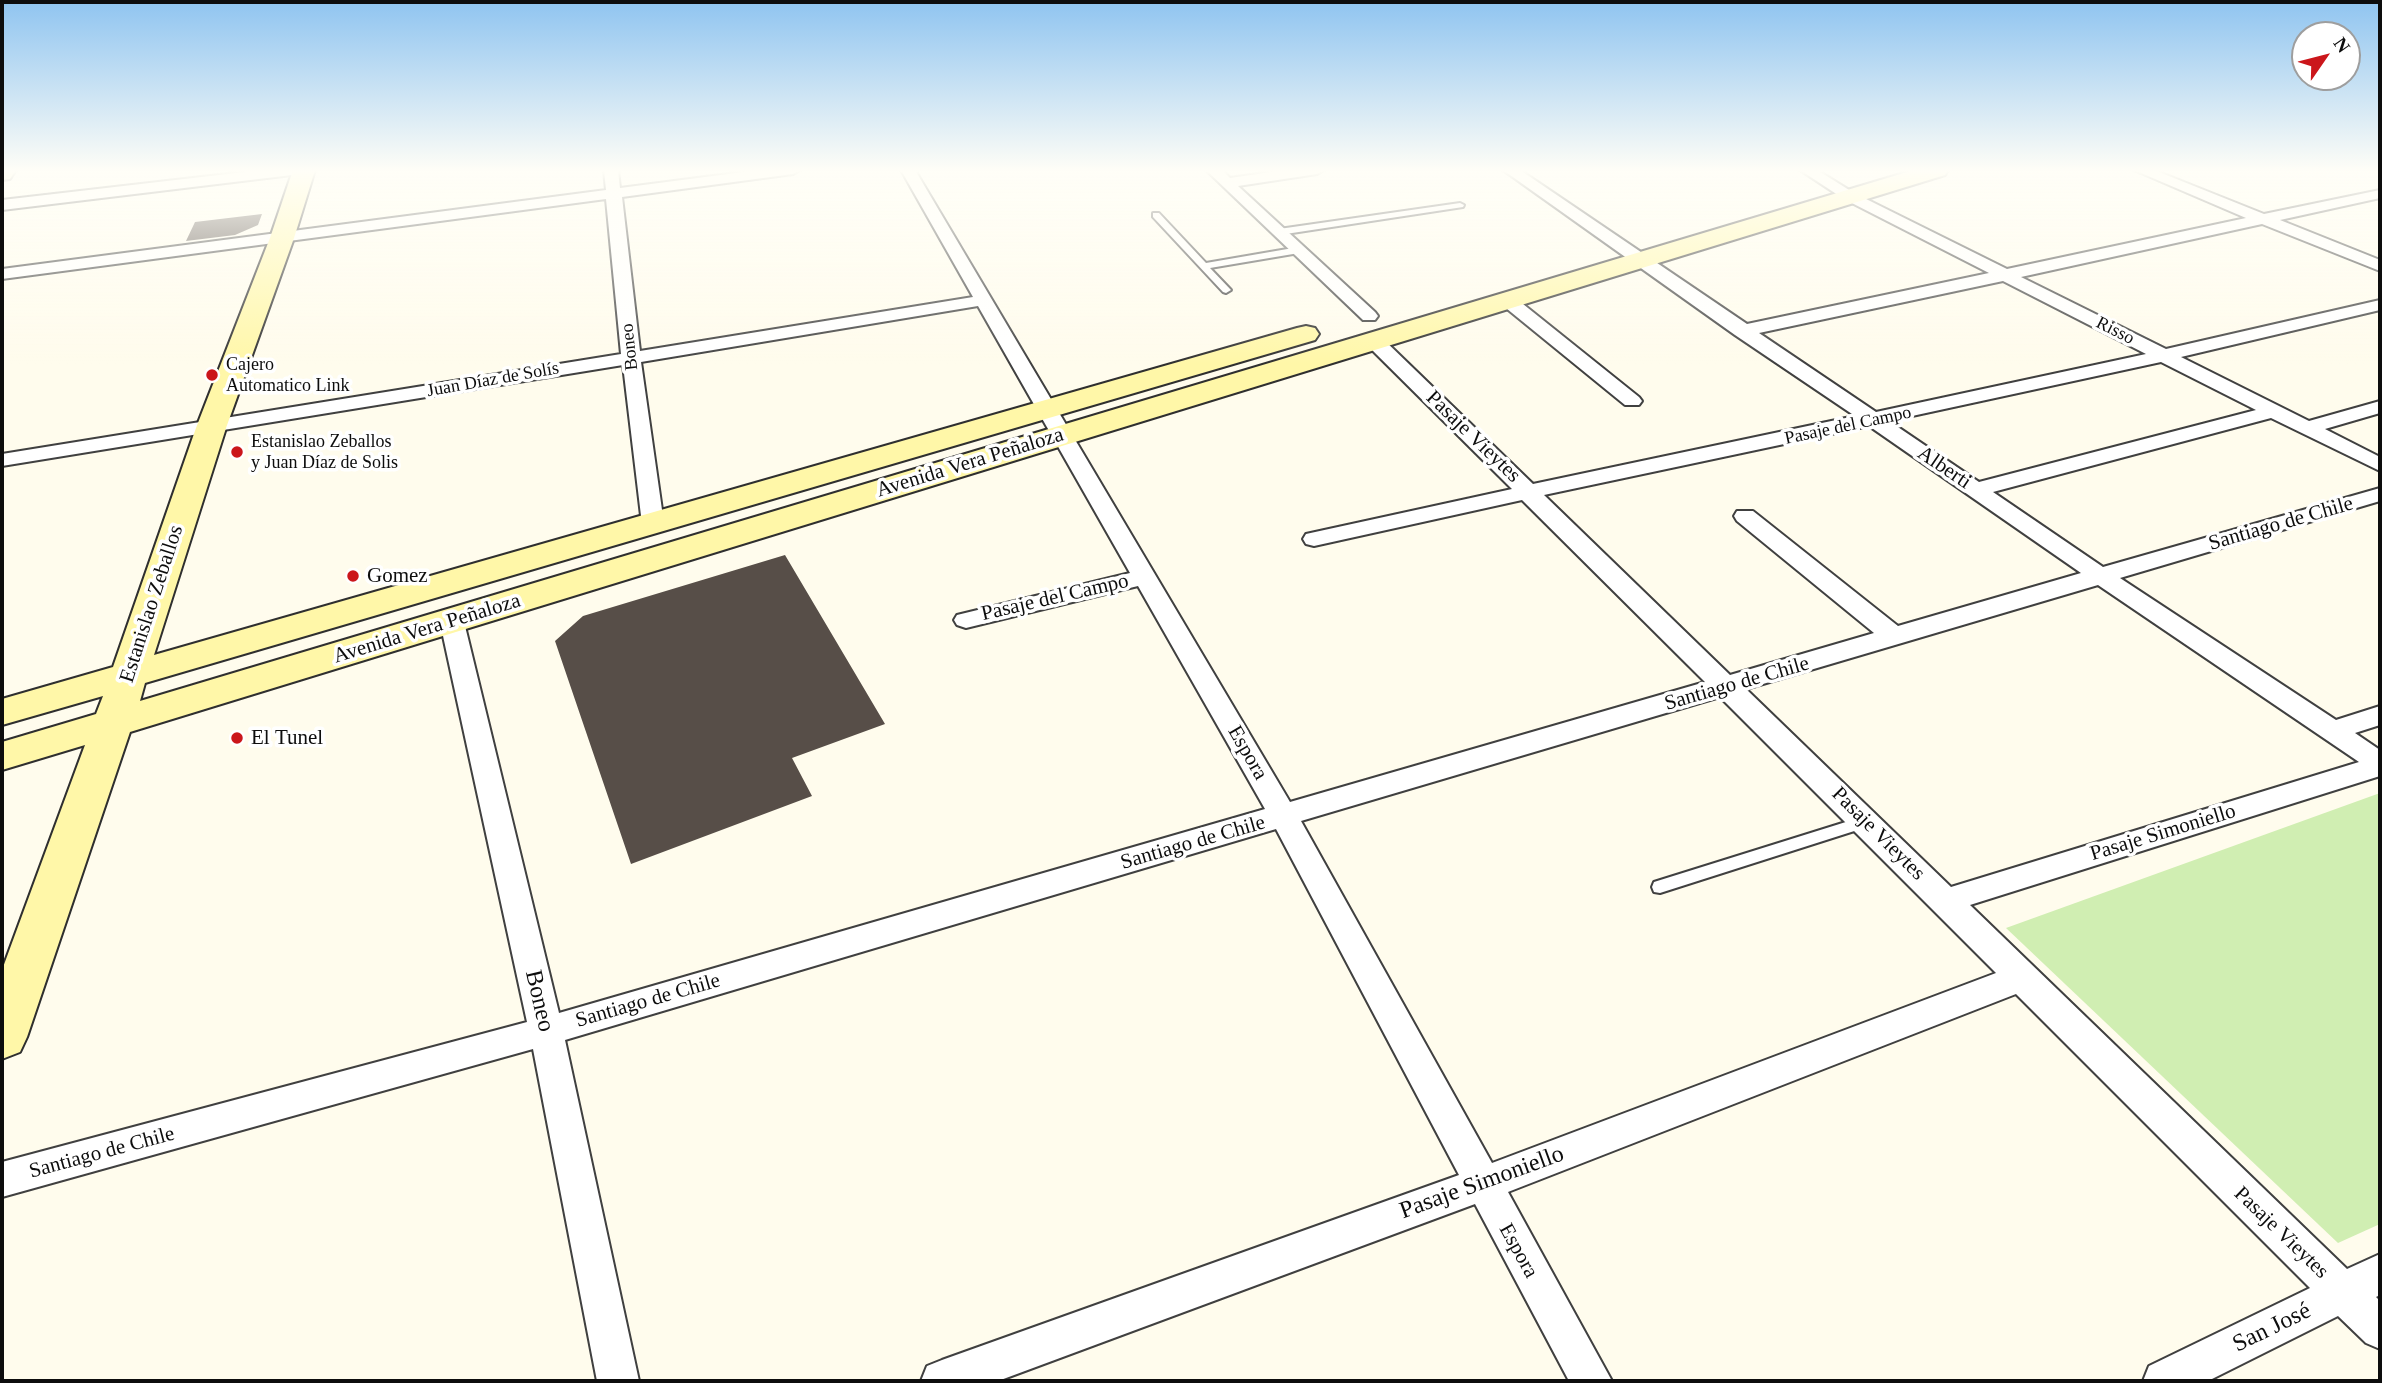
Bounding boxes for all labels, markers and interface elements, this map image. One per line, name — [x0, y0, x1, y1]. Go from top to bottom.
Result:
north arrow — [2291, 21, 2361, 91]
text: N — [2329, 33, 2355, 56]
street label: Risso — [2092, 312, 2138, 350]
street label: Boneo — [617, 323, 643, 371]
place label: Cajero Automatico Link — [226, 354, 349, 396]
street label: Juan Díaz de Solís — [425, 358, 561, 402]
marker: Cajero Automatico Link — [204, 367, 220, 383]
street label: Pasaje Vieytes — [1420, 386, 1526, 488]
street label: Pasaje del Campo — [1783, 402, 1913, 450]
street label: Avenida Vera Peñaloza — [873, 423, 1067, 503]
place label: Estanislao Zeballos y Juan Díaz de Solis — [251, 431, 398, 474]
street label: Alberti — [1912, 441, 1976, 495]
marker: Estanislao Zeballos y Juan Díaz de Solis — [229, 444, 245, 460]
street label: Santiago de Chile — [2206, 491, 2356, 557]
street label: Estanislao Zeballos — [115, 522, 189, 686]
place label: Gomez — [367, 563, 428, 589]
marker: Gomez — [345, 568, 361, 584]
street label: Pasaje del Campo — [979, 569, 1131, 627]
street label: Avenida Vera Peñaloza — [330, 589, 524, 669]
street label: Santiago de Chile — [1662, 651, 1812, 717]
street label: Espora — [1222, 721, 1272, 785]
place label: El Tunel — [251, 725, 323, 751]
marker: El Tunel — [229, 730, 245, 746]
street label: Pasaje Vieytes — [1826, 782, 1930, 886]
street label: Pasaje Simoniello — [2087, 799, 2239, 867]
street label: Santiago de Chile — [1118, 810, 1268, 876]
street label: Boneo — [518, 967, 560, 1035]
street label: Santiago de Chile — [573, 968, 723, 1034]
street label: Santiago de Chile — [27, 1122, 177, 1184]
street label: Pasaje Simoniello — [1396, 1140, 1568, 1226]
street label: Pasaje Vieytes — [2228, 1182, 2334, 1284]
street label: Espora — [1493, 1219, 1543, 1283]
street label: San José — [2228, 1297, 2316, 1359]

